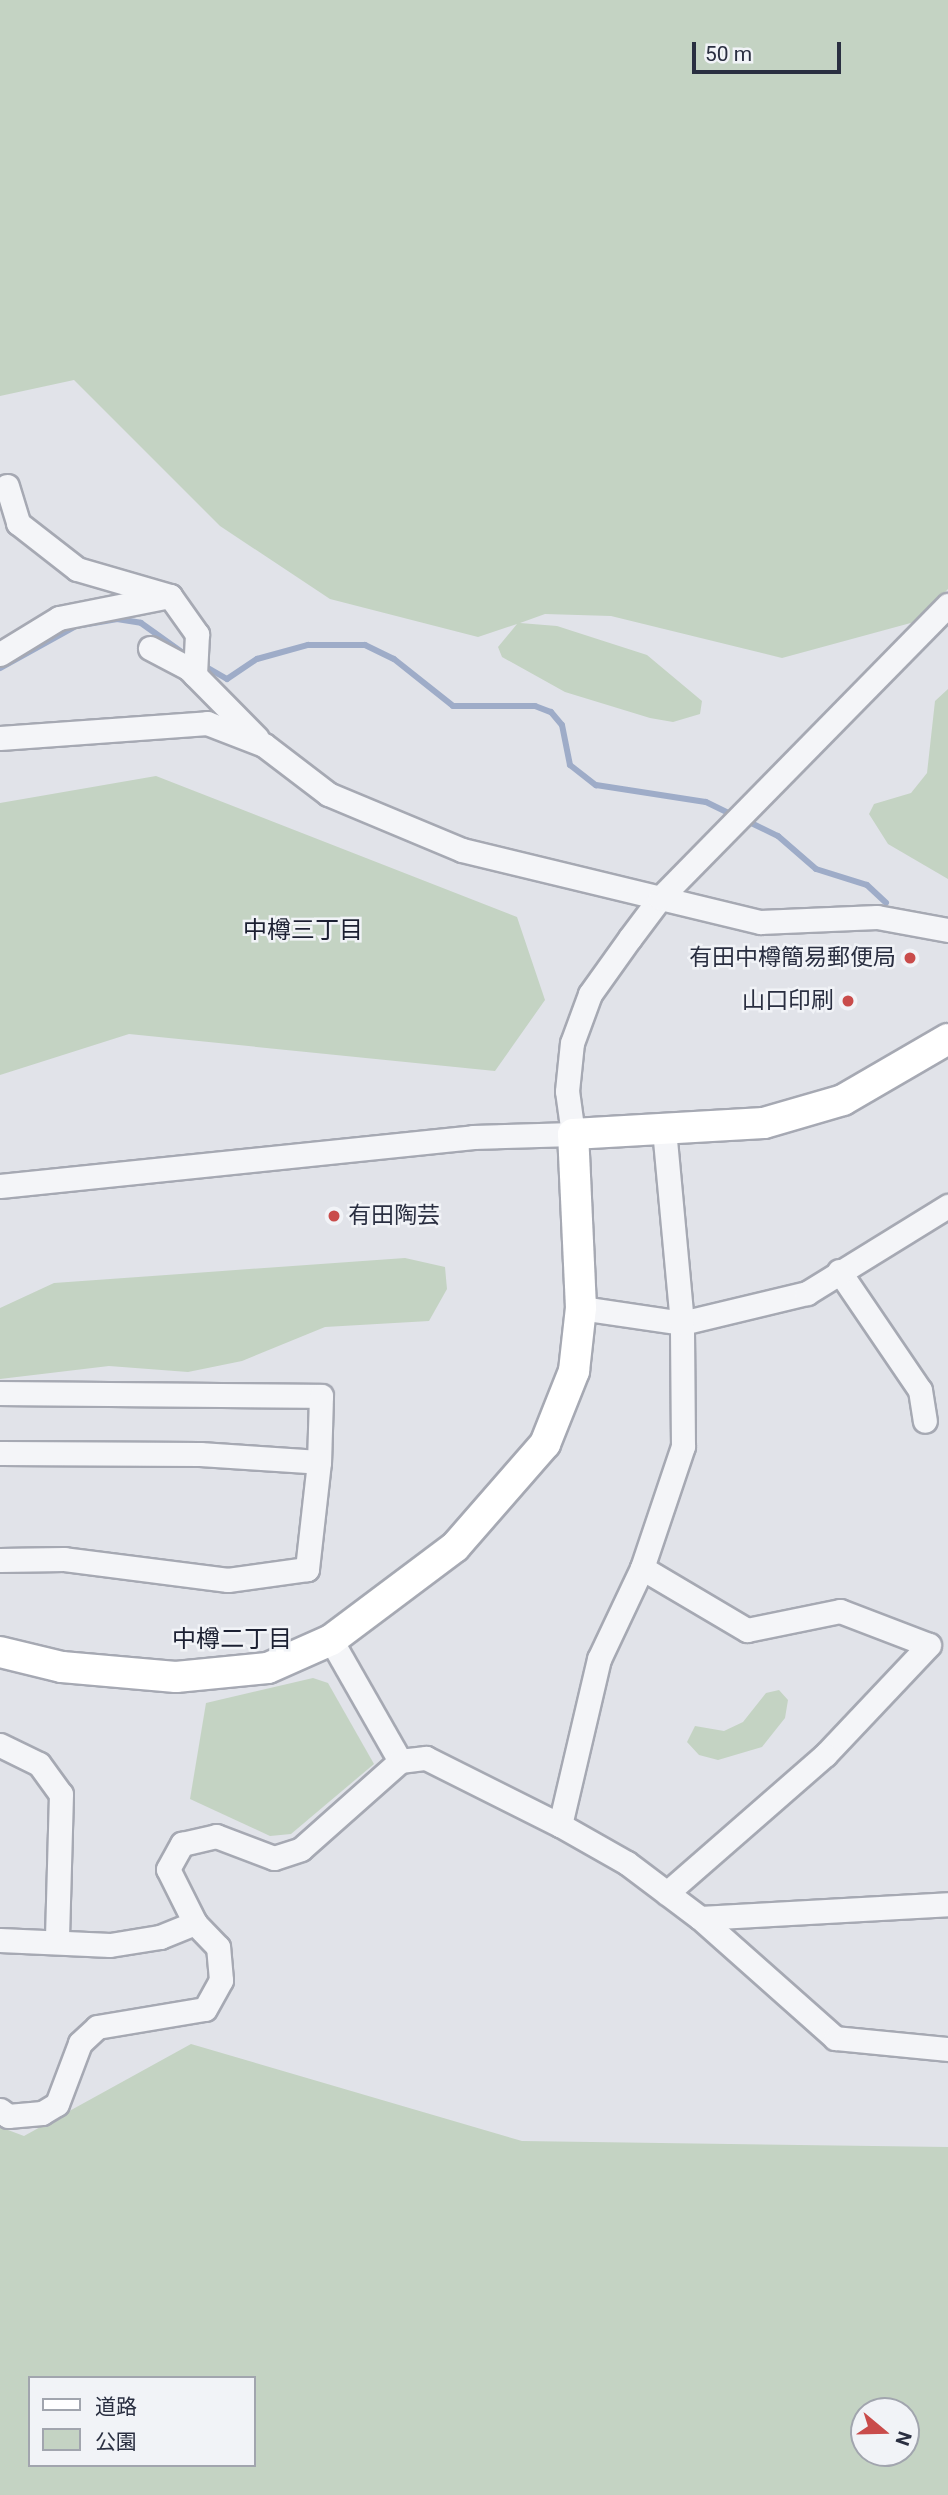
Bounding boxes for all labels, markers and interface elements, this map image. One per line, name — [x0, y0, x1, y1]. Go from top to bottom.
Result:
scale bar — [696, 28, 845, 72]
text: 50 m — [705, 42, 752, 66]
district label: 中樽三丁目 — [243, 917, 363, 945]
place label: 有田中樽簡易郵便局 — [689, 944, 896, 972]
marker: 有田中樽簡易郵便局 — [902, 950, 918, 966]
place label: 山口印刷 — [742, 987, 834, 1015]
marker: 山口印刷 — [840, 993, 856, 1009]
place label: 有田陶芸 — [348, 1202, 440, 1230]
marker: 有田陶芸 — [326, 1208, 342, 1224]
district label: 中樽二丁目 — [172, 1626, 292, 1654]
legend — [28, 2376, 256, 2467]
text: 道路 — [95, 2395, 137, 2419]
north arrow — [850, 2397, 920, 2467]
text: N — [890, 2428, 916, 2448]
text: 公園 — [95, 2430, 137, 2454]

